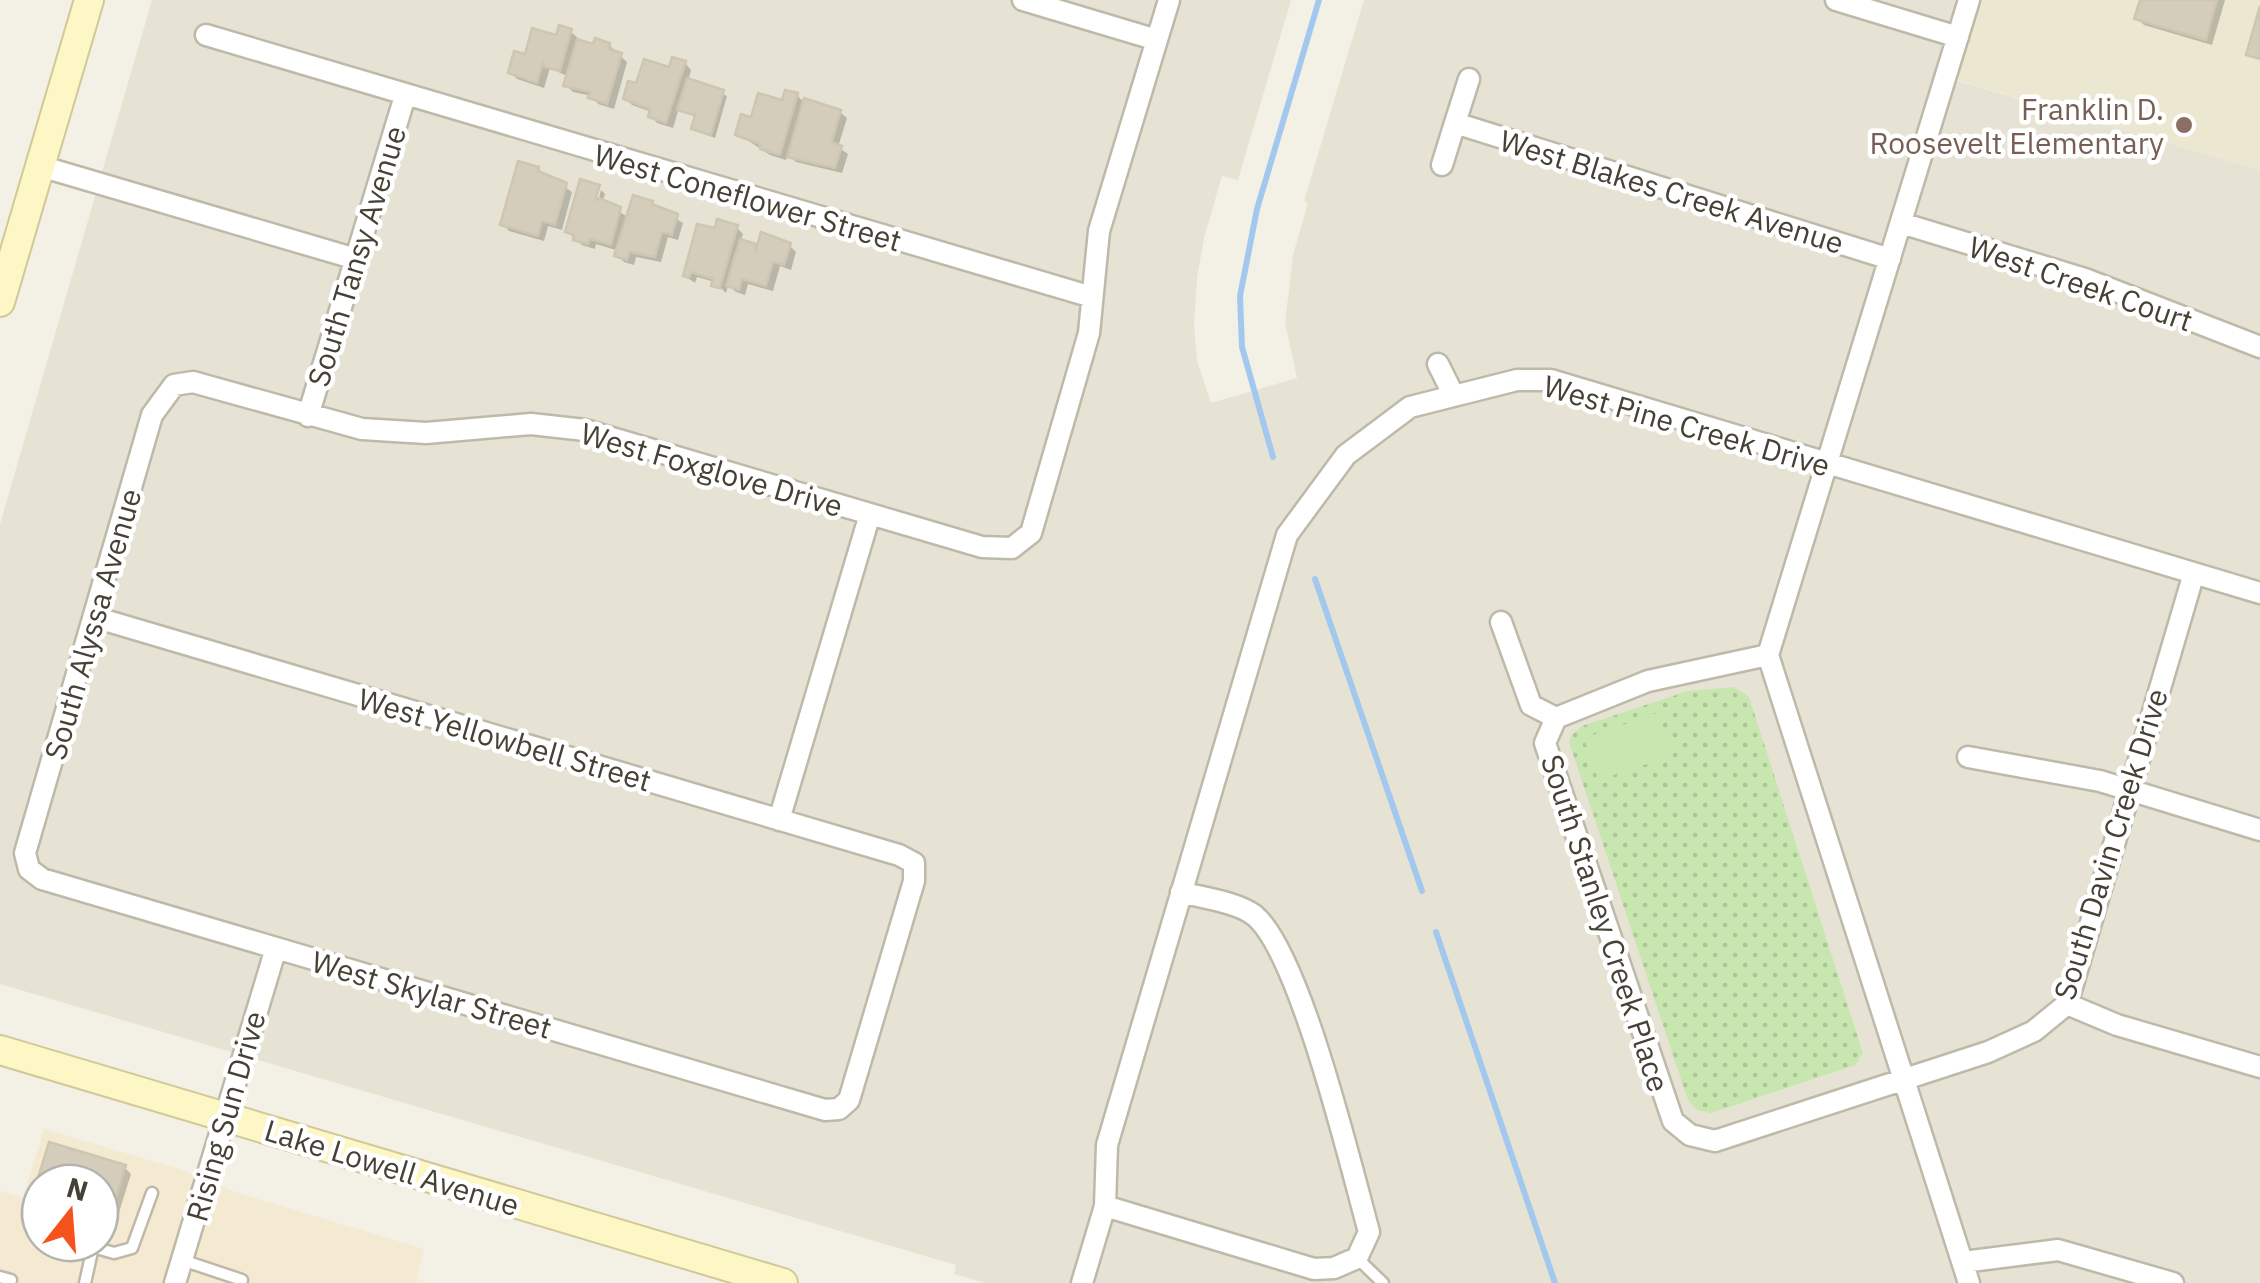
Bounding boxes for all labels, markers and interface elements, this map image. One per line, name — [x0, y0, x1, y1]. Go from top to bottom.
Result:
place label: Franklin D. Roosevelt Elementary — [1870, 89, 2164, 162]
marker: Franklin D. Roosevelt Elementary — [2173, 114, 2195, 136]
street label: West Blakes Creek Avenue — [1495, 120, 1849, 262]
street label: South Tansy Avenue — [298, 121, 414, 391]
street label: West Coneflower Street — [590, 134, 906, 260]
street label: West Creek Court — [1964, 226, 2198, 340]
street label: West Pine Creek Drive — [1539, 365, 1835, 485]
street label: West Foxglove Drive — [577, 413, 847, 525]
street label: South Alyssa Avenue — [35, 484, 149, 764]
street label: West Yellowbell Street — [354, 679, 656, 799]
street label: South Davin Creek Drive — [2044, 684, 2176, 1004]
street label: South Stanley Creek Place — [1533, 749, 1679, 1097]
street label: West Skylar Street — [308, 941, 556, 1047]
street label: Rising Sun Drive — [176, 1006, 274, 1226]
street label: Lake Lowell Avenue — [260, 1110, 524, 1224]
north arrow — [20, 1163, 120, 1263]
text: N — [62, 1168, 93, 1209]

